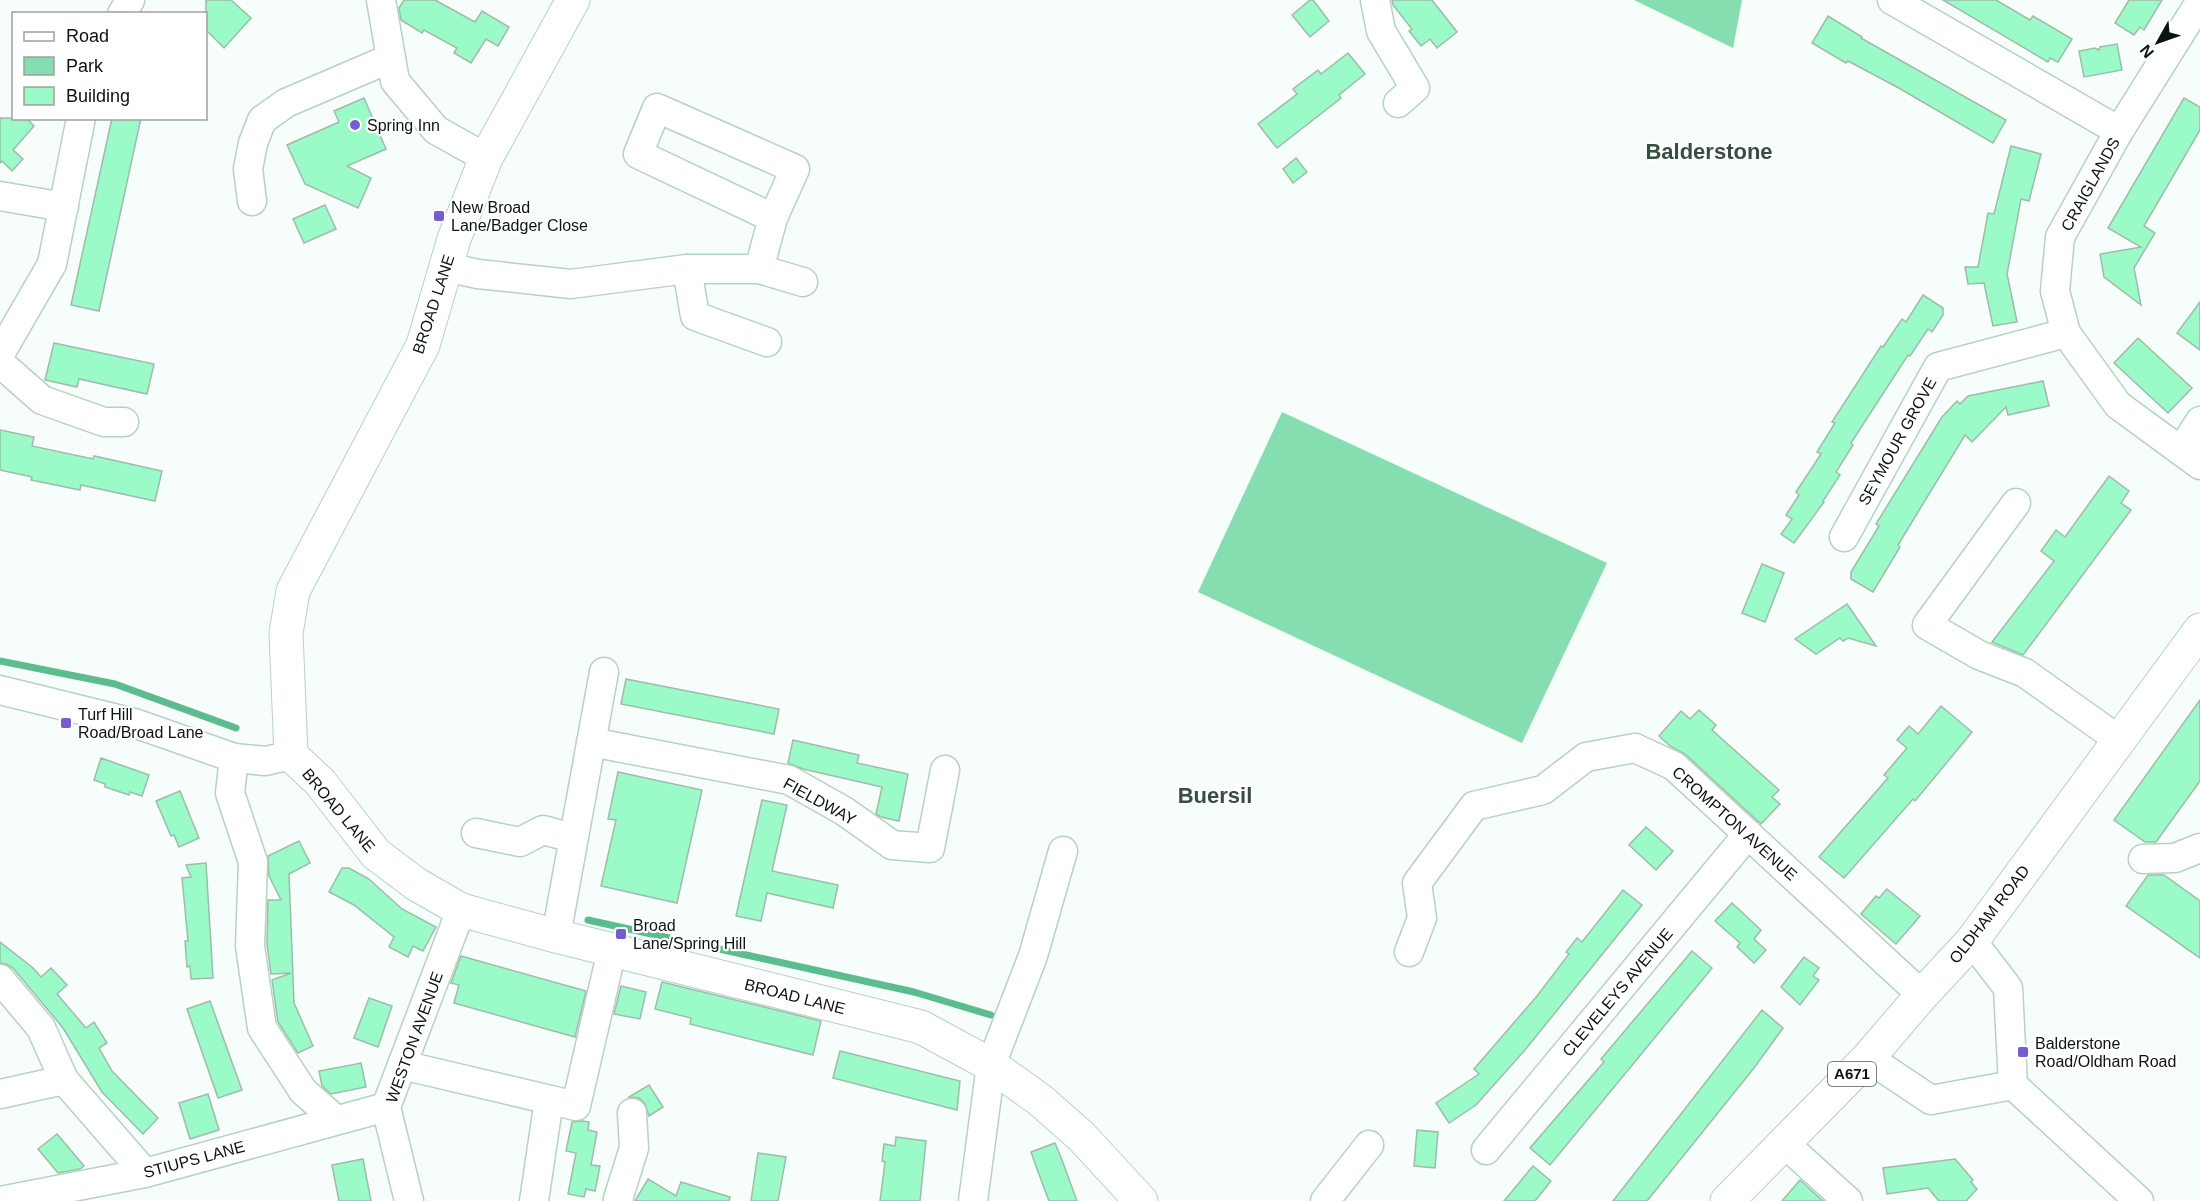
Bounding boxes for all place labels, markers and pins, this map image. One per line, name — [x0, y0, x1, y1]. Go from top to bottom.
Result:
place label: Spring Inn — [367, 117, 440, 134]
marker: Spring Inn — [348, 118, 362, 132]
place label: New Broad Lane/Badger Close — [451, 199, 588, 234]
marker: New Broad Lane/Badger Close — [432, 209, 446, 223]
place label: Turf Hill Road/Broad Lane — [78, 706, 204, 741]
marker: Turf Hill Road/Broad Lane — [59, 716, 73, 730]
place label: Broad Lane/Spring Hill — [633, 917, 746, 952]
marker: Broad Lane/Spring Hill — [614, 927, 628, 941]
place label: Balderstone Road/Oldham Road — [2035, 1035, 2176, 1070]
marker: Balderstone Road/Oldham Road — [2016, 1045, 2030, 1059]

